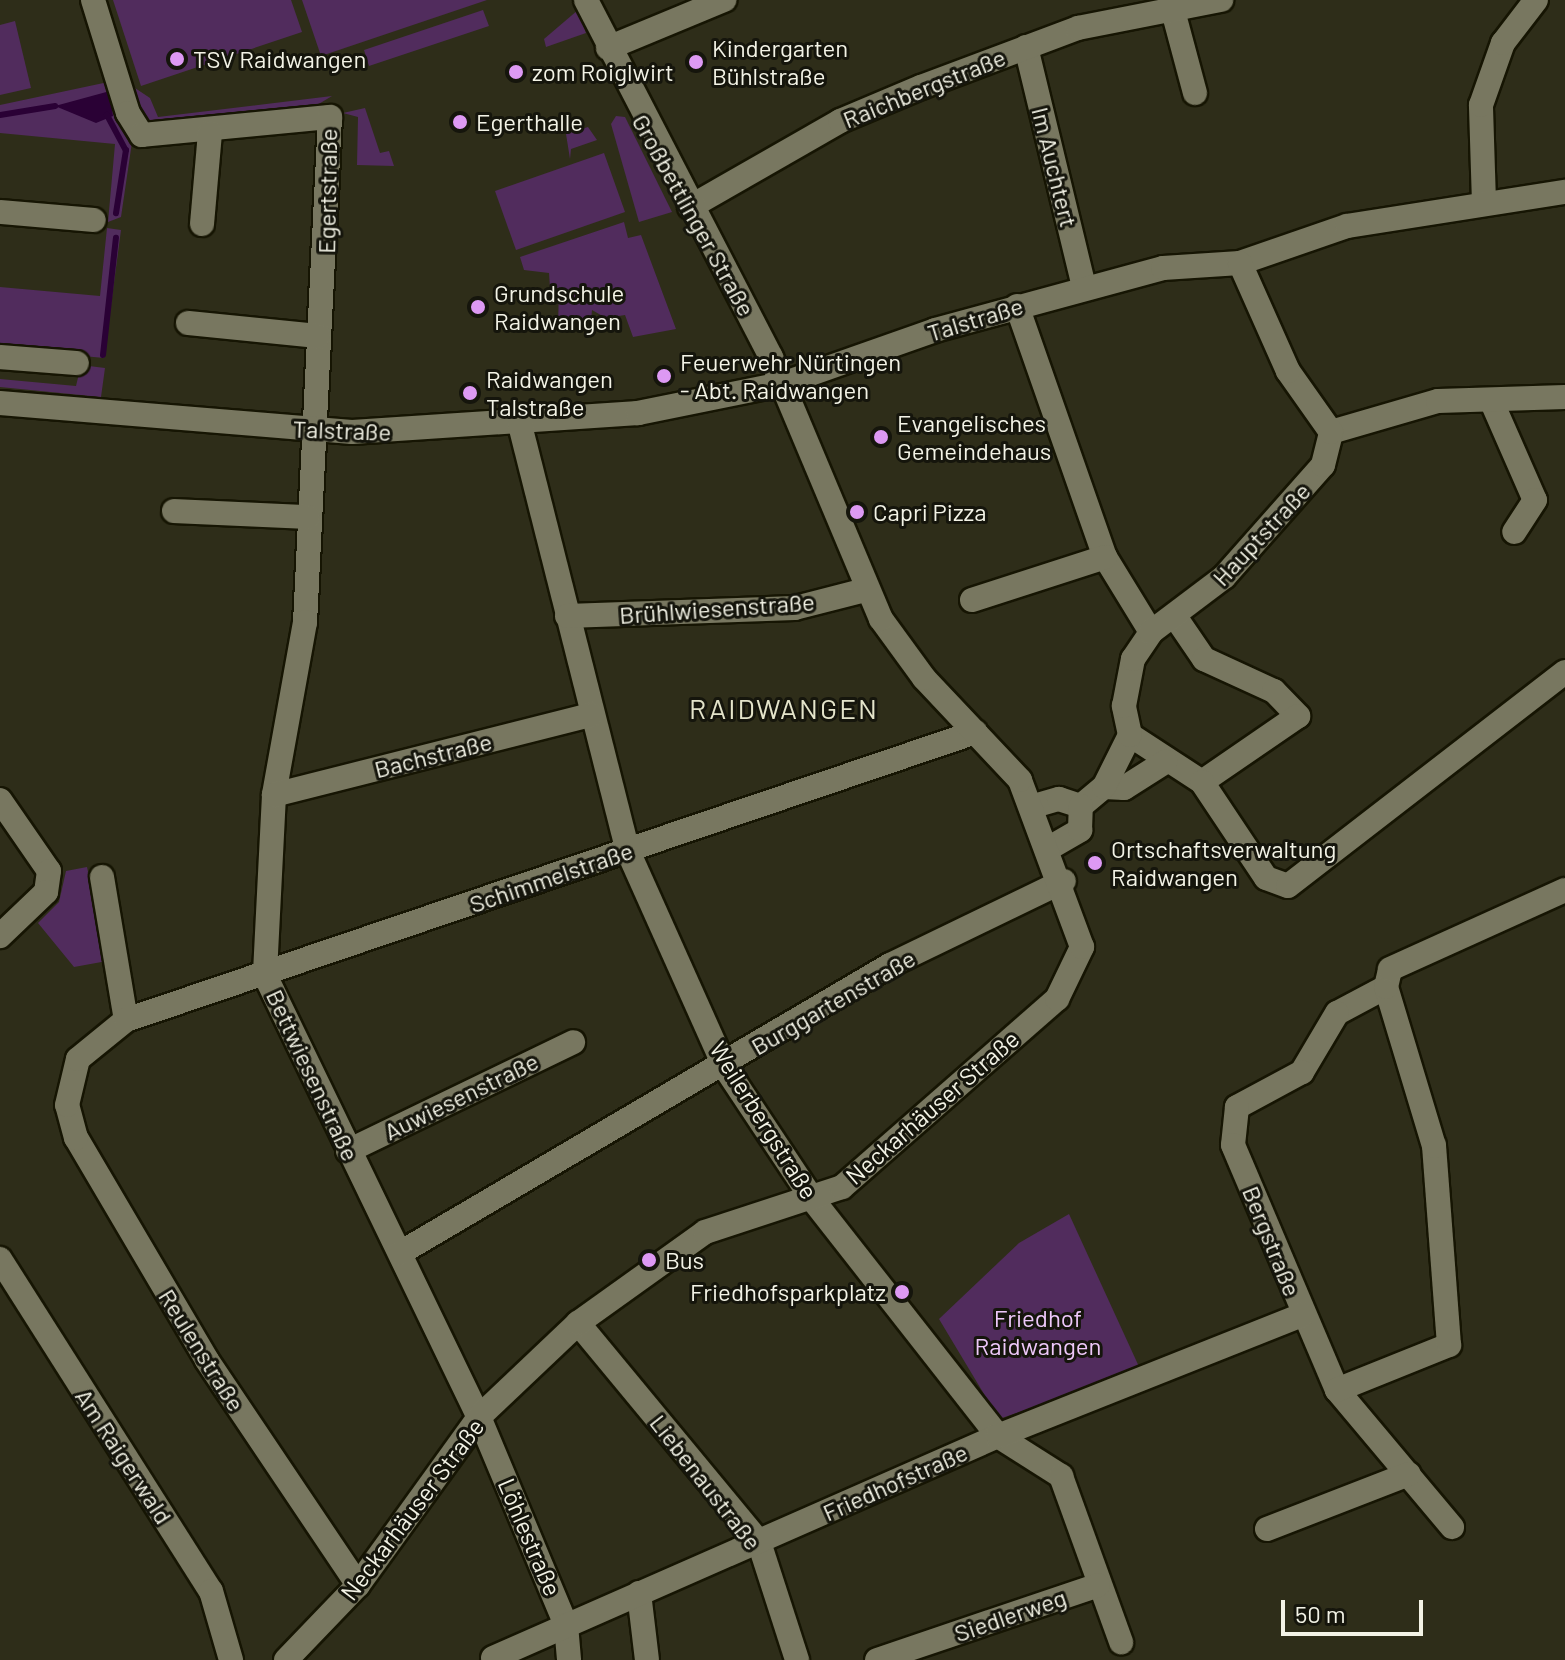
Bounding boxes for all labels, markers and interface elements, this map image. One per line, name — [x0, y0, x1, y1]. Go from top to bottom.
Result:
place label: Kindergarten Bühlstraße — [712, 34, 848, 90]
street label: Raichbergstraße — [839, 42, 1009, 134]
place label: TSV Raidwangen — [193, 45, 366, 73]
marker: TSV Raidwangen — [168, 50, 186, 68]
marker: Kindergarten Bühlstraße — [687, 53, 705, 71]
place label: zom Roiglwirt — [532, 58, 674, 86]
marker: zom Roiglwirt — [507, 63, 525, 81]
street label: Im Auchtert — [1026, 104, 1084, 230]
place label: Egerthalle — [476, 108, 583, 136]
street label: Großbettlinger Straße — [627, 109, 761, 321]
marker: Egerthalle — [451, 113, 469, 131]
street label: Egertstraße — [312, 128, 342, 254]
place label: Grundschule Raidwangen — [494, 279, 624, 335]
street label: Talstraße — [924, 291, 1026, 347]
marker: Grundschule Raidwangen — [469, 298, 487, 316]
place label: Feuerwehr Nürtingen - Abt. Raidwangen — [680, 348, 901, 404]
place label: Raidwangen Talstraße — [486, 365, 613, 421]
marker: Feuerwehr Nürtingen - Abt. Raidwangen — [655, 367, 673, 385]
marker: Raidwangen Talstraße — [461, 384, 479, 402]
place label: Evangelisches Gemeindehaus — [897, 409, 1051, 465]
street label: Talstraße — [292, 414, 392, 446]
marker: Evangelisches Gemeindehaus — [872, 428, 890, 446]
street label: Hauptstraße — [1206, 477, 1316, 591]
place label: Capri Pizza — [873, 498, 987, 526]
marker: Capri Pizza — [848, 503, 866, 521]
street label: Brühlwiesenstraße — [618, 587, 816, 629]
district label: RAIDWANGEN — [689, 691, 879, 725]
street label: Bachstraße — [371, 727, 495, 783]
place label: Ortschaftsverwaltung Raidwangen — [1111, 835, 1336, 891]
street label: Schimmelstraße — [466, 836, 636, 918]
marker: Ortschaftsverwaltung Raidwangen — [1086, 854, 1104, 872]
street label: Burggartenstraße — [746, 943, 920, 1061]
street label: Bettwiesenstraße — [261, 985, 365, 1165]
street label: Neckarhäuser Straße — [840, 1024, 1024, 1190]
street label: Weilerbergstraße — [704, 1036, 824, 1204]
street label: Auwiesenstraße — [379, 1046, 543, 1146]
street label: Bergstraße — [1237, 1182, 1307, 1300]
place label: Bus — [665, 1246, 704, 1274]
marker: Bus — [640, 1251, 658, 1269]
place label: Friedhofsparkplatz — [690, 1278, 886, 1306]
street label: Reulenstraße — [153, 1283, 251, 1417]
marker: Friedhofsparkplatz — [893, 1283, 911, 1301]
park label: Friedhof Raidwangen — [975, 1304, 1101, 1360]
street label: Am Raigerwald — [70, 1383, 178, 1529]
street label: Liebenaustraße — [644, 1409, 768, 1555]
street label: Neckarhäuser Straße — [334, 1412, 490, 1606]
street label: Friedhofstraße — [818, 1437, 972, 1527]
street label: Löhlestraße — [492, 1474, 568, 1600]
street label: Siedlerweg — [950, 1582, 1070, 1648]
scale bar — [1285, 1584, 1427, 1634]
text: 50 m — [1295, 1599, 1346, 1628]

